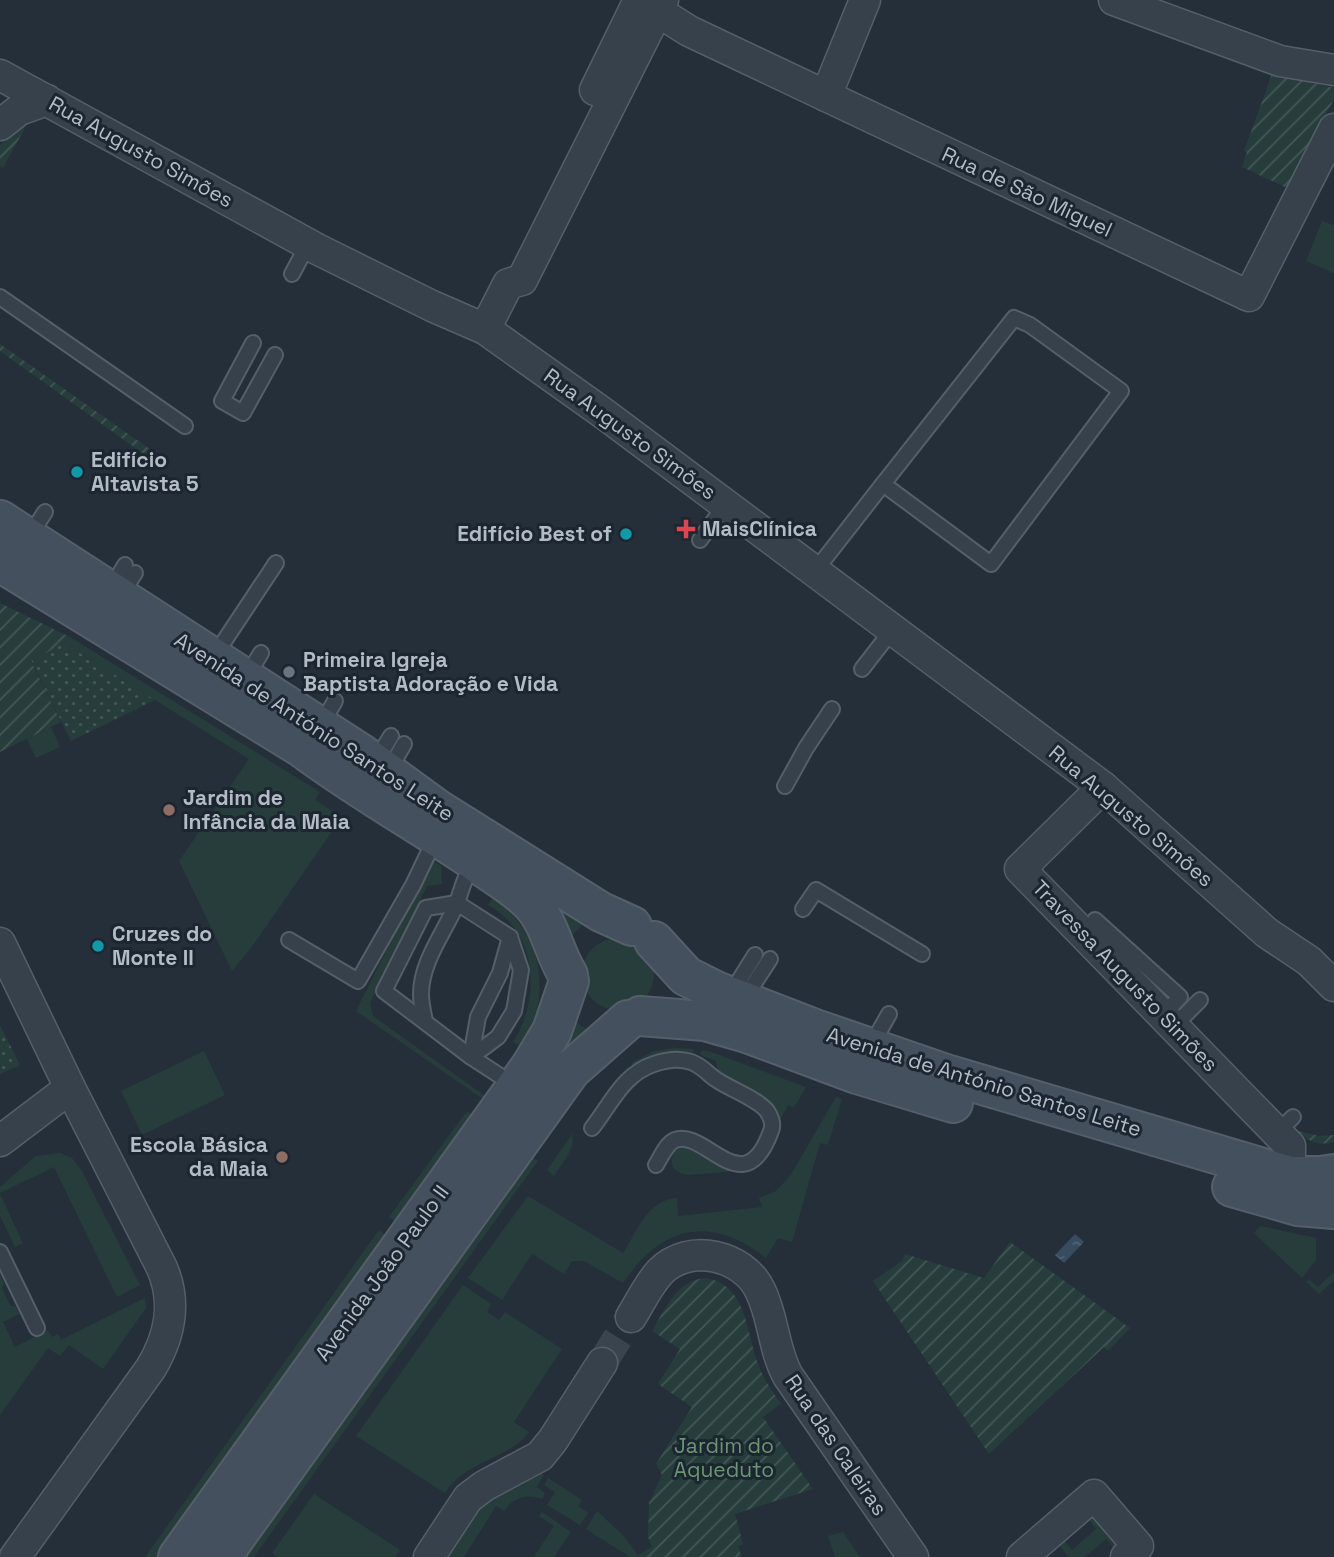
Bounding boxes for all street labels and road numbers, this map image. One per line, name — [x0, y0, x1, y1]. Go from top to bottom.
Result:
street label: Rua Augusto Simões — [44, 90, 238, 213]
street label: Rua de São Miguel — [938, 140, 1117, 243]
street label: Rua Augusto Simões — [539, 362, 722, 505]
street label: Avenida de António Santos Leite — [170, 626, 459, 827]
street label: Rua Augusto Simões — [1043, 739, 1219, 892]
street label: Travessa Augusto Simões — [1027, 874, 1224, 1077]
street label: Avenida de António Santos Leite — [824, 1021, 1145, 1142]
street label: Avenida João Paulo II — [309, 1179, 455, 1366]
street label: Rua das Caleiras — [779, 1369, 894, 1520]

